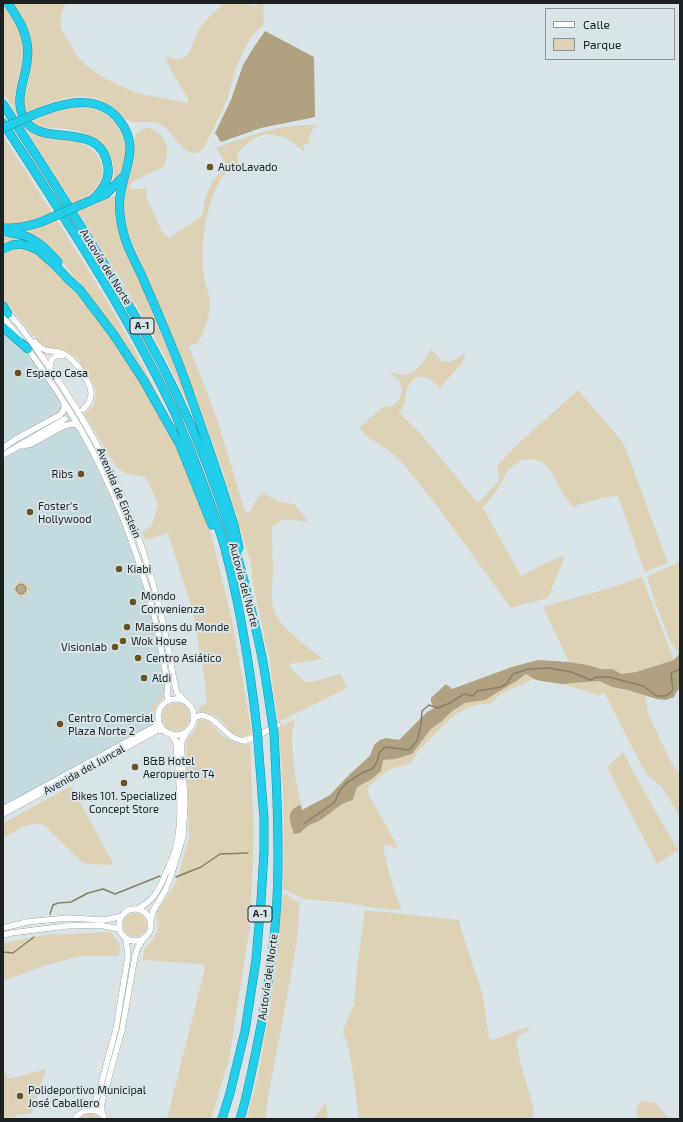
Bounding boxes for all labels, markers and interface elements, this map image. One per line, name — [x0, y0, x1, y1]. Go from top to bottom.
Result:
legend — [545, 8, 675, 60]
text: Calle — [583, 17, 610, 31]
text: Parque — [583, 37, 621, 51]
place label: AutoLavado — [218, 160, 278, 174]
marker: AutoLavado — [205, 162, 215, 172]
street label: Autovía del Norte — [77, 227, 135, 307]
road number: A-1 — [130, 318, 154, 334]
place label: Espaço Casa — [26, 366, 88, 380]
marker: Espaço Casa — [13, 368, 23, 378]
street label: Avenida de Einstein — [94, 446, 144, 540]
place label: Ribs — [52, 467, 73, 481]
marker: Ribs — [76, 469, 86, 479]
place label: Foster's Hollywood — [38, 499, 92, 525]
marker: Foster's Hollywood — [25, 507, 35, 517]
street label: Autovía del Norte — [226, 541, 262, 629]
place label: Kiabi — [127, 562, 151, 576]
marker: Kiabi — [114, 564, 124, 574]
place label: Mondo Convenienza — [141, 589, 205, 615]
marker: Mondo Convenienza — [128, 597, 138, 607]
place label: Maisons du Monde — [135, 620, 229, 634]
marker: Maisons du Monde — [122, 622, 132, 632]
place label: Wok House — [131, 634, 187, 648]
marker: Wok House — [118, 636, 128, 646]
place label: Visionlab — [61, 640, 107, 654]
marker: Visionlab — [110, 642, 120, 652]
place label: Centro Asiático — [146, 651, 221, 665]
marker: Centro Asiático — [133, 653, 143, 663]
place label: Aldi — [152, 671, 171, 685]
marker: Aldi — [139, 673, 149, 683]
place label: Centro Comercial Plaza Norte 2 — [68, 711, 153, 737]
marker: Centro Comercial Plaza Norte 2 — [55, 719, 65, 729]
street label: Avenida del Juncal — [41, 742, 127, 798]
place label: B&B Hotel Aeropuerto T4 — [143, 754, 215, 780]
marker: B&B Hotel Aeropuerto T4 — [130, 762, 140, 772]
marker: Bikes 101. Specialized Concept Store — [119, 778, 129, 788]
place label: Bikes 101. Specialized Concept Store — [71, 789, 177, 815]
road number: A-1 — [248, 906, 272, 922]
street label: Autovía del Norte — [255, 933, 281, 1021]
place label: Polideportivo Municipal José Caballero — [28, 1083, 146, 1109]
marker: Polideportivo Municipal José Caballero — [15, 1091, 25, 1101]

